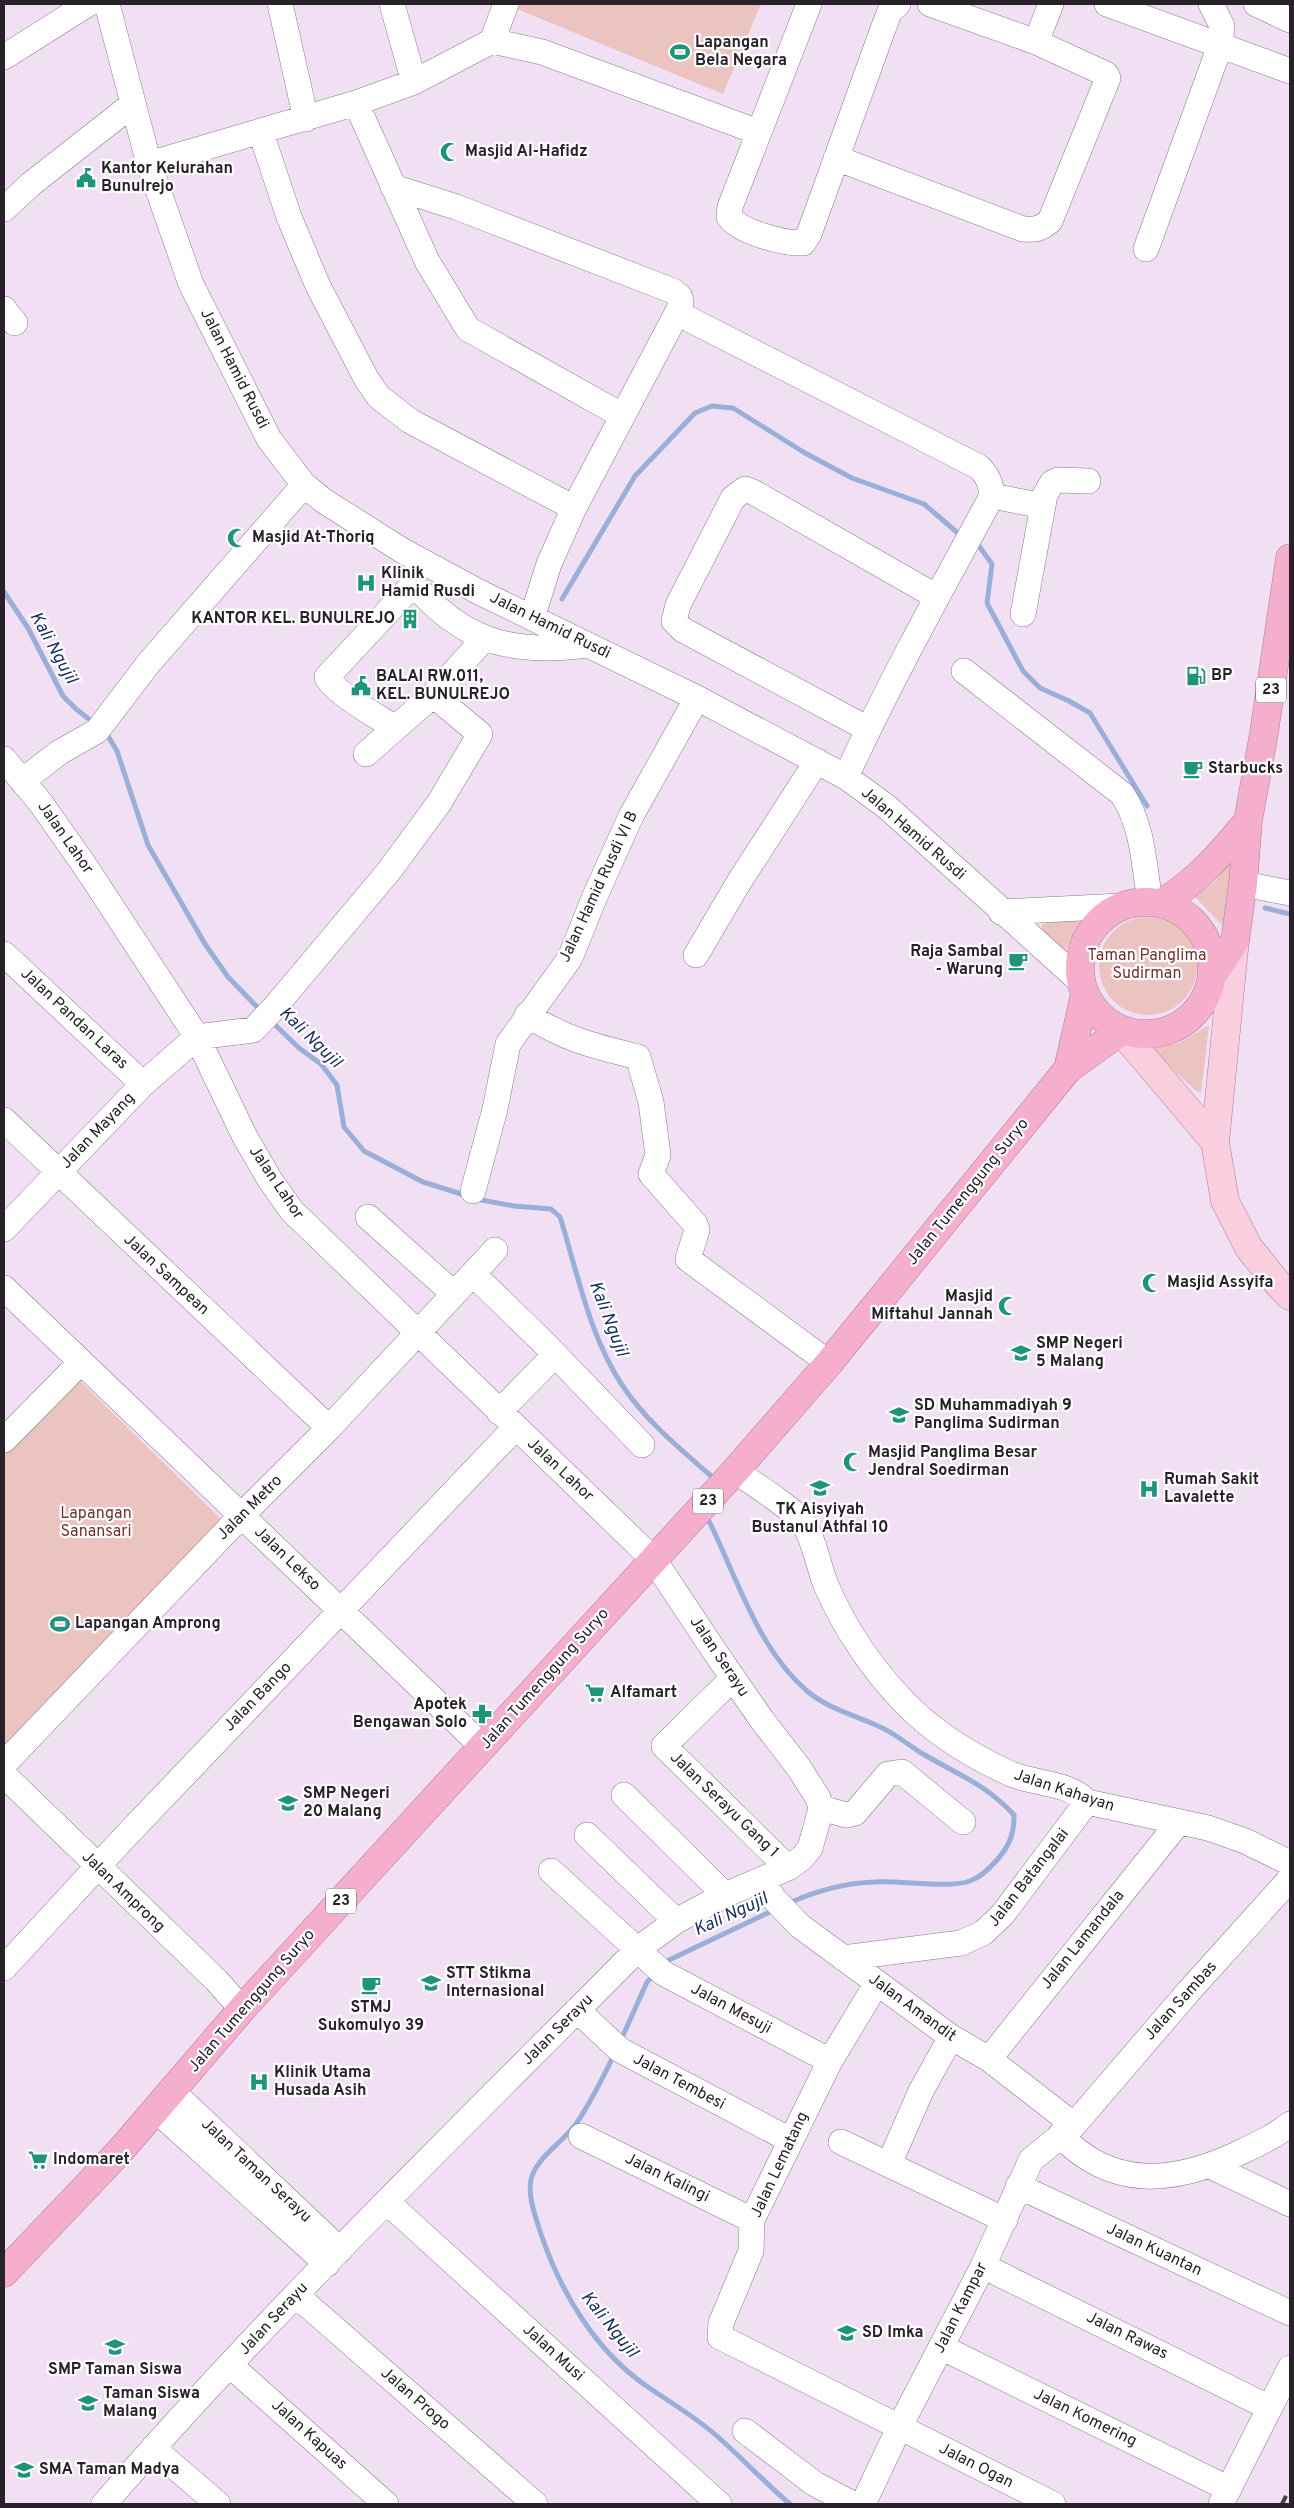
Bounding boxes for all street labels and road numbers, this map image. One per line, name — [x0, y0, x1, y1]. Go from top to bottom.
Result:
street label: Jalan Hamid Rusdi — [195, 306, 273, 432]
street label: Jalan Hamid Rusdi — [486, 588, 614, 664]
road number: 23 — [1256, 678, 1286, 702]
street label: Jalan Hamid Rusdi — [857, 783, 969, 885]
street label: Jalan Lahor — [33, 798, 97, 878]
street label: Jalan Hamid Rusdi VI B — [555, 808, 643, 966]
street label: Jalan Pandan Laras — [16, 964, 132, 1074]
street label: Jalan Mayang — [57, 1089, 139, 1173]
street label: Jalan Tumenggung Suryo — [903, 1114, 1033, 1269]
street label: Jalan Lahor — [244, 1142, 308, 1224]
street label: Jalan Sampean — [119, 1230, 213, 1320]
street label: Jalan Lahor — [522, 1434, 598, 1506]
street label: Jalan Metro — [213, 1471, 287, 1545]
road number: 23 — [693, 1488, 723, 1514]
street label: Jalan Lekso — [250, 1522, 324, 1596]
street label: Jalan Tumenggung Suryo — [476, 1604, 614, 1754]
street label: Jalan Serayu — [685, 1613, 753, 1701]
street label: Jalan Bango — [220, 1658, 296, 1736]
street label: Jalan Serayu Gang 1 — [665, 1748, 783, 1862]
street label: Jalan Kahayan — [1011, 1765, 1117, 1817]
street label: Jalan Batangalai — [984, 1825, 1074, 1931]
street label: Jalan Amprong — [77, 1847, 169, 1937]
street label: Jalan Lamandala — [1037, 1886, 1129, 1994]
road number: 23 — [326, 1888, 356, 1914]
street label: Jalan Tumenggung Suryo — [184, 1925, 320, 2077]
street label: Jalan Sambas — [1140, 1957, 1222, 2045]
street label: Jalan Amandit — [864, 1969, 960, 2047]
street label: Jalan Mesuji — [687, 1979, 775, 2039]
street label: Jalan Serayu — [518, 1990, 598, 2070]
street label: Jalan Tembesi — [629, 2049, 729, 2115]
street label: Jalan Lematang — [747, 2109, 813, 2221]
street label: Jalan Taman Serayu — [197, 2115, 315, 2227]
street label: Jalan Kalingi — [621, 2149, 713, 2207]
street label: Jalan Kuantan — [1103, 2219, 1205, 2281]
street label: Jalan Kampar — [929, 2259, 993, 2357]
street label: Jalan Serayu — [235, 2278, 313, 2360]
street label: Jalan Rawas — [1083, 2308, 1171, 2364]
street label: Jalan Musi — [518, 2320, 588, 2386]
street label: Jalan Progo — [376, 2363, 454, 2435]
street label: Jalan Komering — [1030, 2384, 1140, 2452]
street label: Jalan Kapuas — [267, 2396, 351, 2474]
street label: Jalan Ogan — [935, 2439, 1017, 2493]

